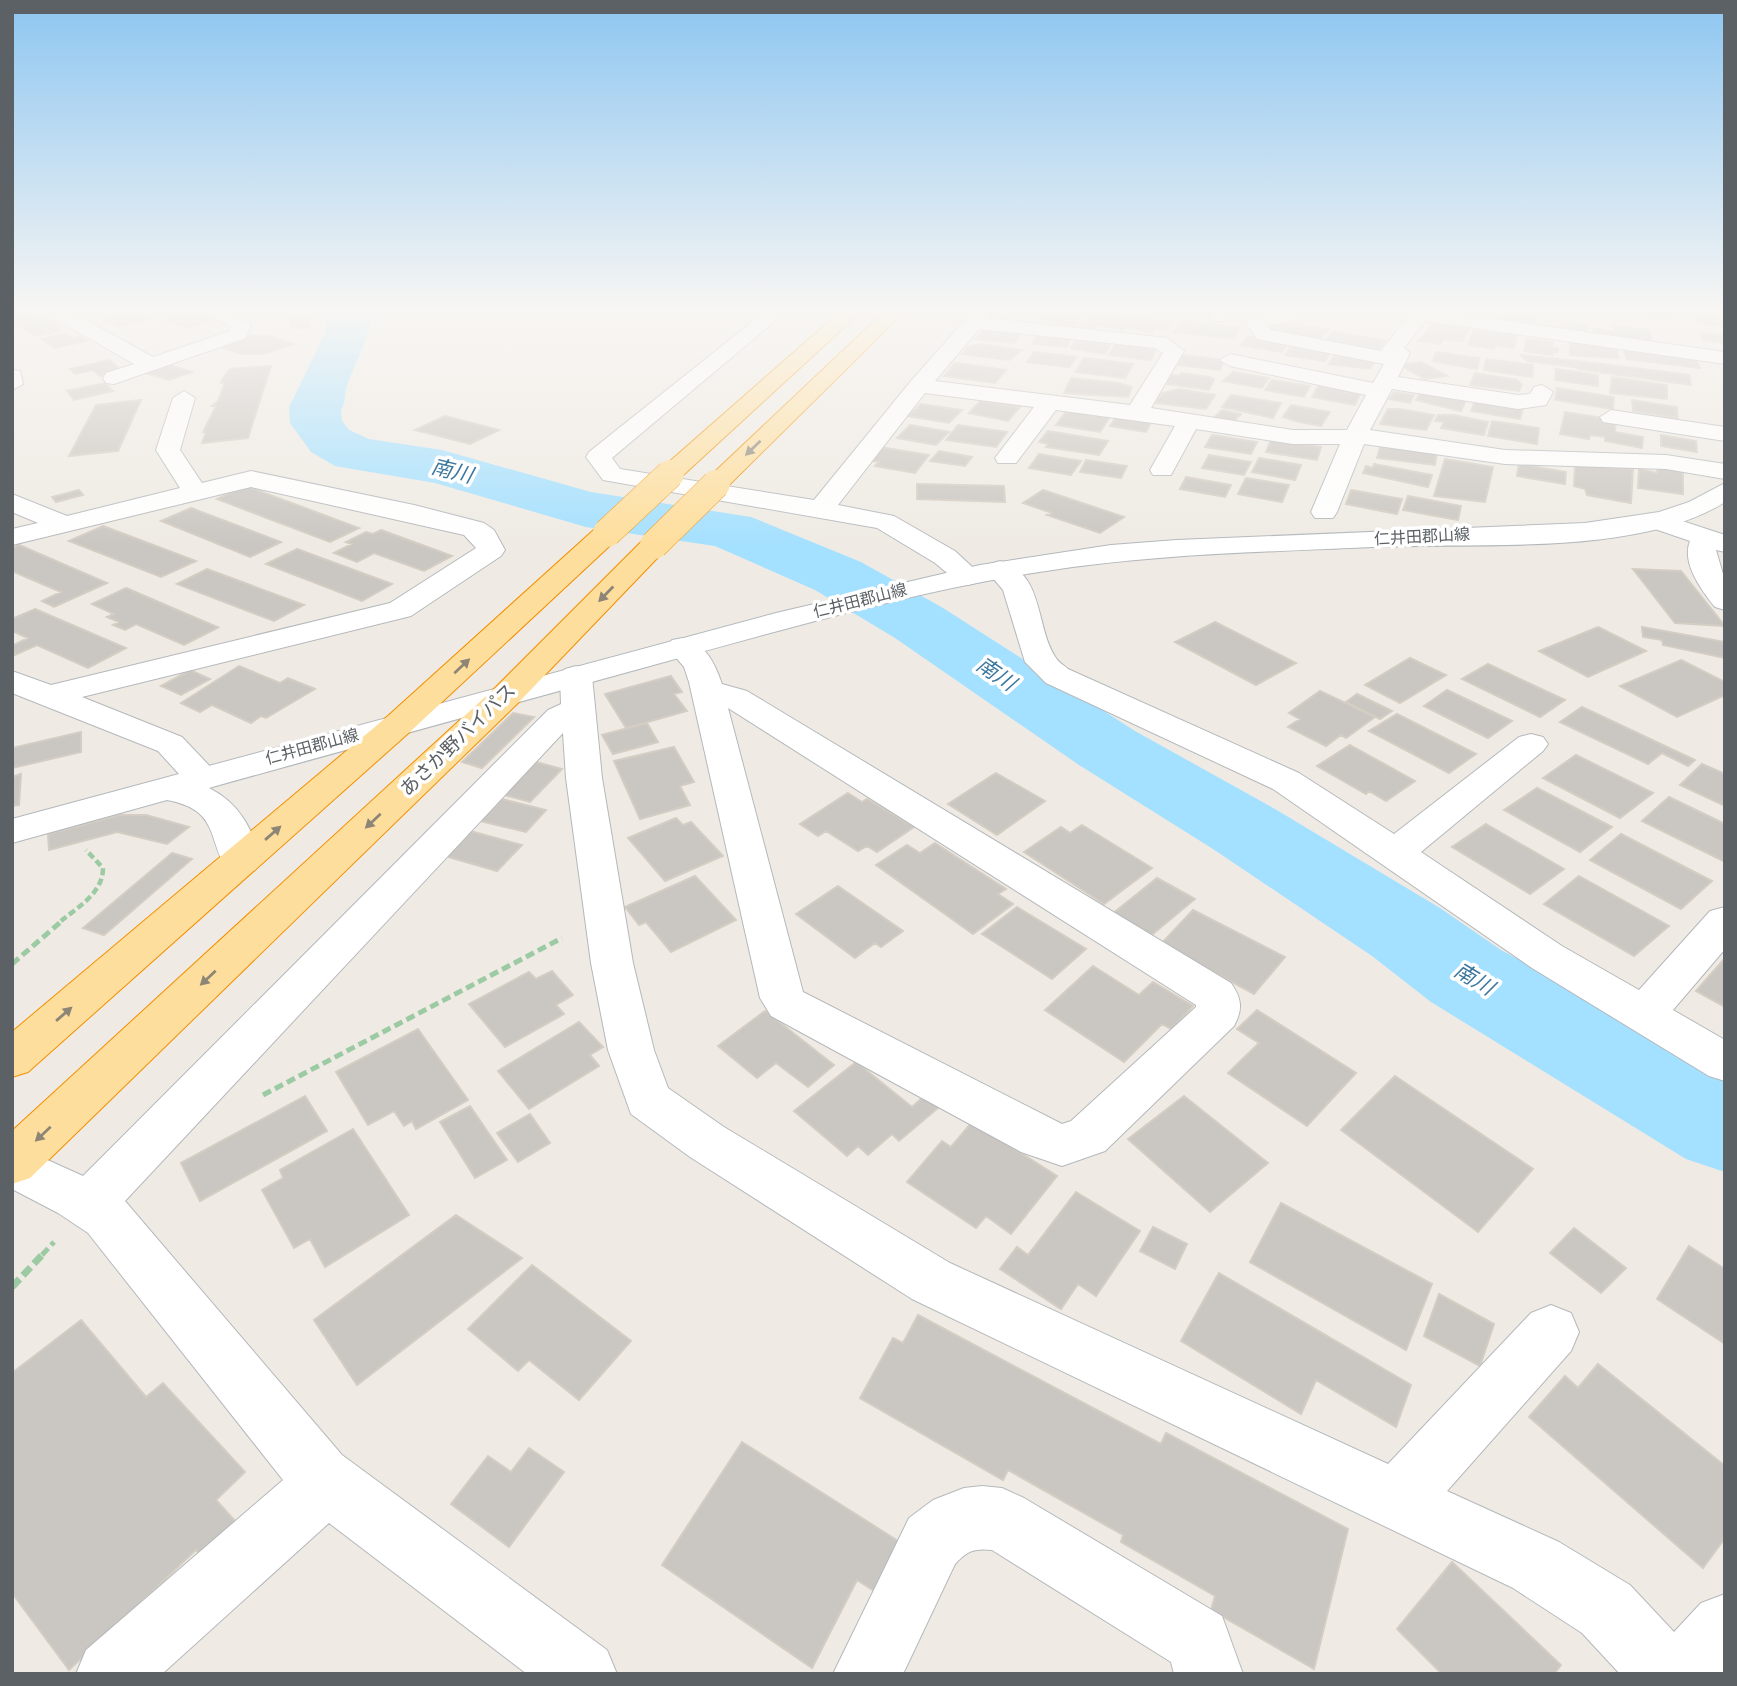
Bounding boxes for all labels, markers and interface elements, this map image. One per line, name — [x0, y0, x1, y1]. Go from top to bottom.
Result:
one-way arrow — [745, 440, 762, 456]
water label: 南川 — [428, 452, 478, 490]
street label: 仁井田郡山線 — [1373, 524, 1471, 550]
street label: 仁井田郡山線 — [811, 579, 909, 623]
one-way arrow — [597, 585, 614, 602]
water label: 南川 — [971, 651, 1023, 698]
one-way arrow — [453, 659, 470, 675]
street label: あさか野バイパス — [394, 678, 522, 802]
street label: 仁井田郡山線 — [263, 724, 361, 770]
one-way arrow — [365, 813, 382, 829]
one-way arrow — [264, 825, 282, 841]
water label: 南川 — [1449, 956, 1501, 1003]
one-way arrow — [200, 969, 217, 985]
one-way arrow — [55, 1006, 73, 1022]
one-way arrow — [34, 1126, 52, 1142]

